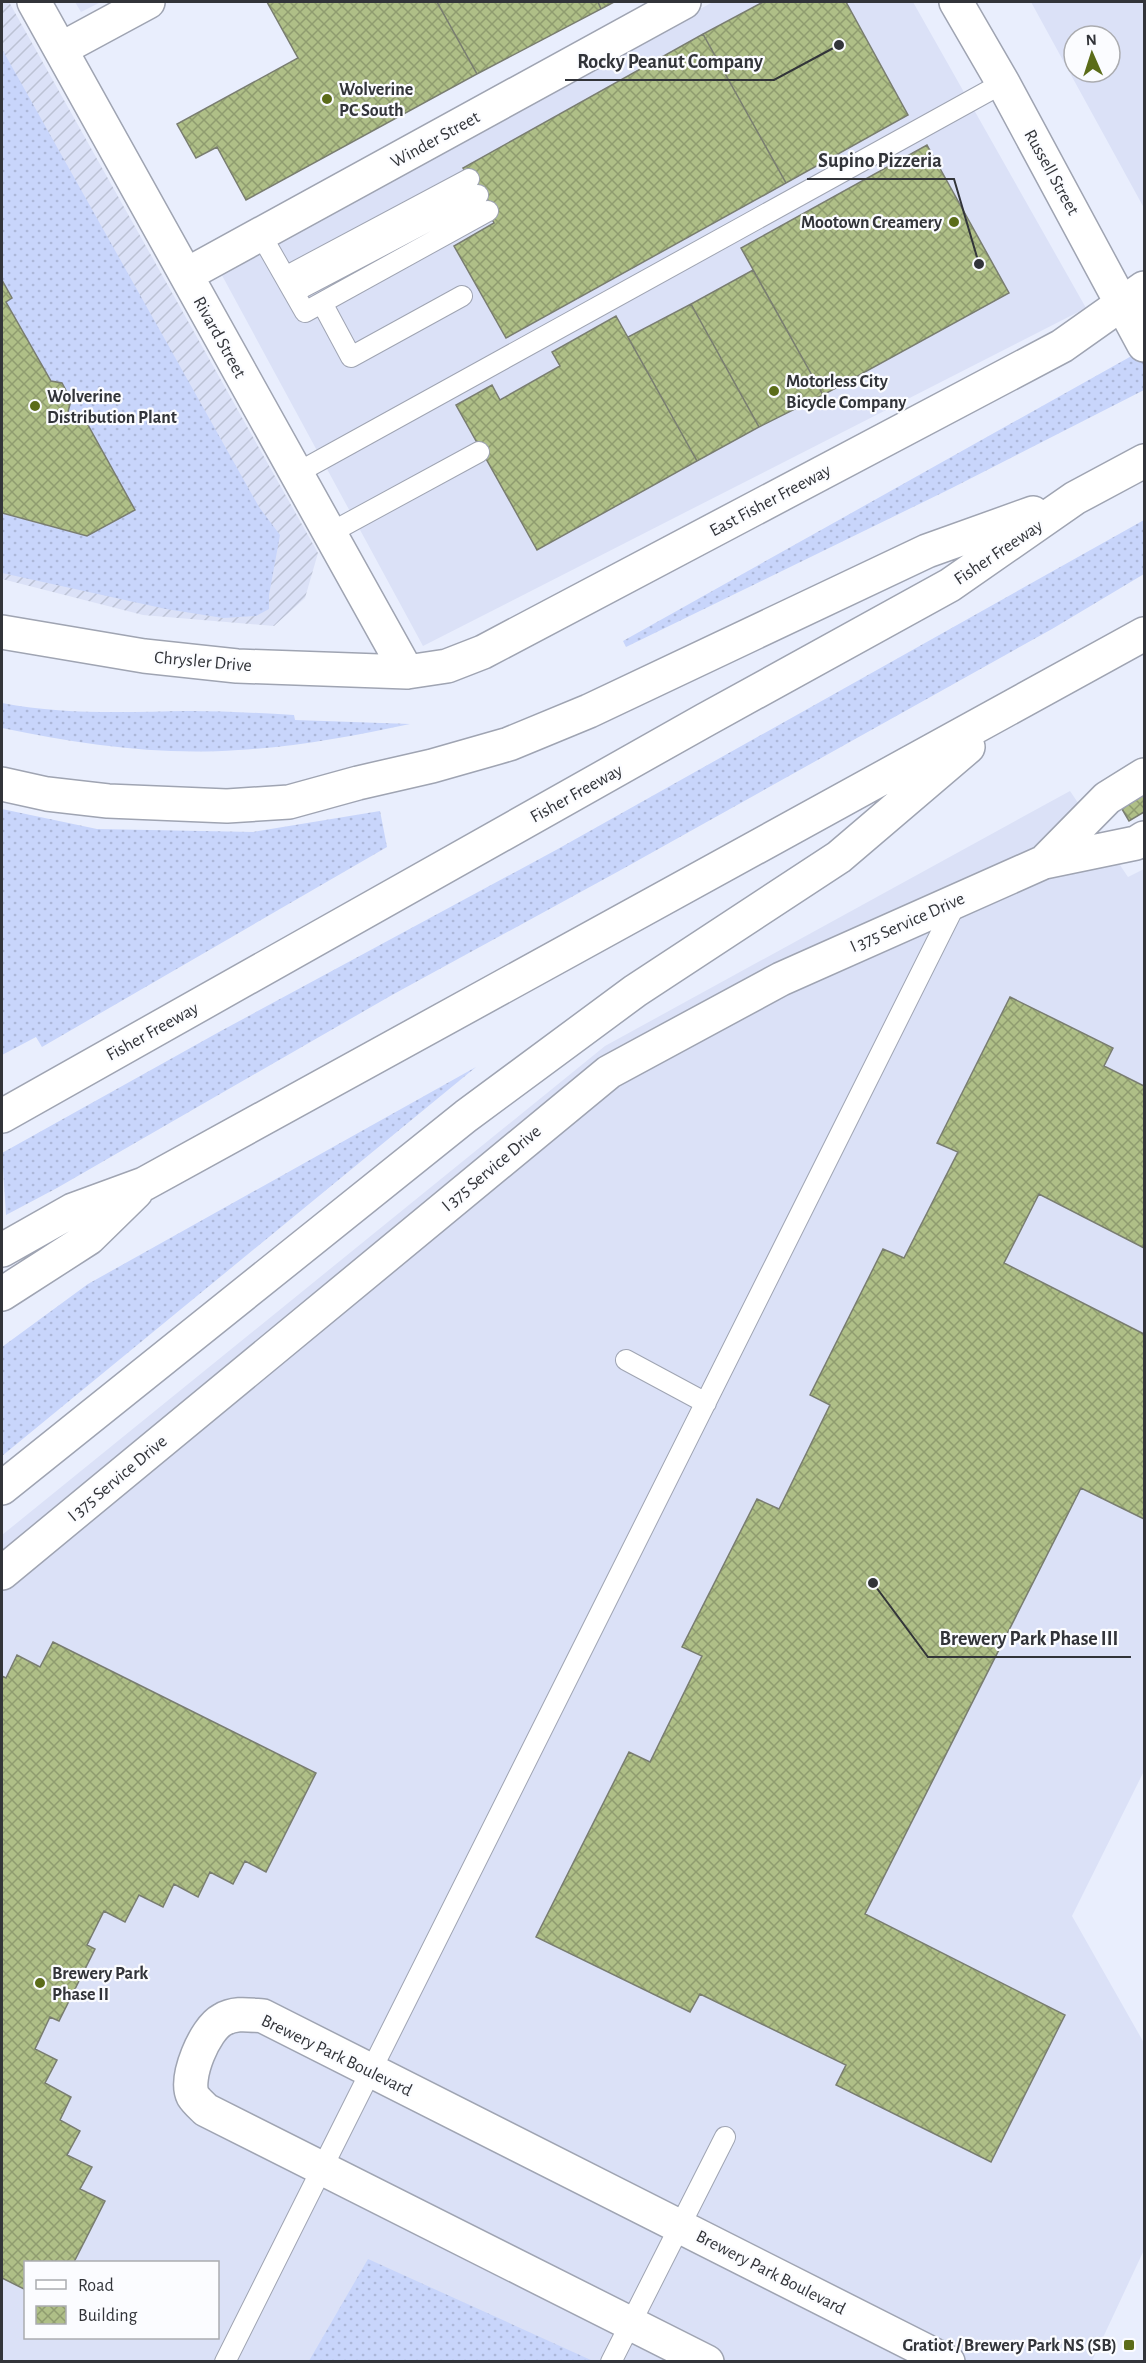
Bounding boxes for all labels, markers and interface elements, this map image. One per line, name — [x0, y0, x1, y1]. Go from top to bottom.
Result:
north arrow — [1062, 24, 1122, 84]
text: N — [1085, 32, 1097, 48]
callout: Rocky Peanut Company — [565, 42, 774, 80]
text: Rocky Peanut Company — [577, 52, 763, 72]
place label: Wolverine PC South — [339, 81, 413, 120]
marker: Wolverine PC South — [320, 92, 334, 106]
street label: Winder Street — [388, 108, 483, 172]
street label: Russell Street — [1020, 127, 1082, 218]
callout: Supino Pizzeria — [807, 141, 954, 179]
text: Supino Pizzeria — [818, 151, 942, 171]
place label: Mootown Creamery — [801, 214, 943, 232]
marker: Mootown Creamery — [947, 215, 961, 229]
street label: Rivard Street — [189, 294, 249, 382]
place label: Motorless City Bicycle Company — [786, 373, 907, 412]
marker: Motorless City Bicycle Company — [767, 384, 781, 398]
place label: Wolverine Distribution Plant — [47, 388, 177, 427]
marker: Wolverine Distribution Plant — [28, 399, 42, 413]
street label: East Fisher Freeway — [707, 461, 834, 540]
street label: Fisher Freeway — [951, 517, 1046, 589]
street label: Chrysler Drive — [153, 649, 252, 675]
street label: Fisher Freeway — [527, 761, 626, 827]
street label: I 375 Service Drive — [847, 890, 967, 956]
street label: Fisher Freeway — [103, 999, 202, 1065]
street label: I 375 Service Drive — [439, 1122, 545, 1215]
street label: I 375 Service Drive — [65, 1432, 171, 1525]
callout: Brewery Park Phase III — [928, 1619, 1131, 1657]
text: Brewery Park Phase III — [939, 1629, 1119, 1649]
place label: Brewery Park Phase II — [52, 1965, 148, 2004]
marker: Brewery Park Phase II — [33, 1976, 47, 1990]
street label: Brewery Park Boulevard — [258, 2012, 415, 2100]
street label: Brewery Park Boulevard — [693, 2227, 848, 2318]
legend — [24, 2261, 219, 2339]
text: Road — [78, 2277, 114, 2295]
text: Building — [78, 2307, 138, 2325]
place label: Gratiot / Brewery Park NS (SB) — [902, 2337, 1117, 2355]
marker: Gratiot / Brewery Park NS (SB) — [1122, 2338, 1136, 2352]

